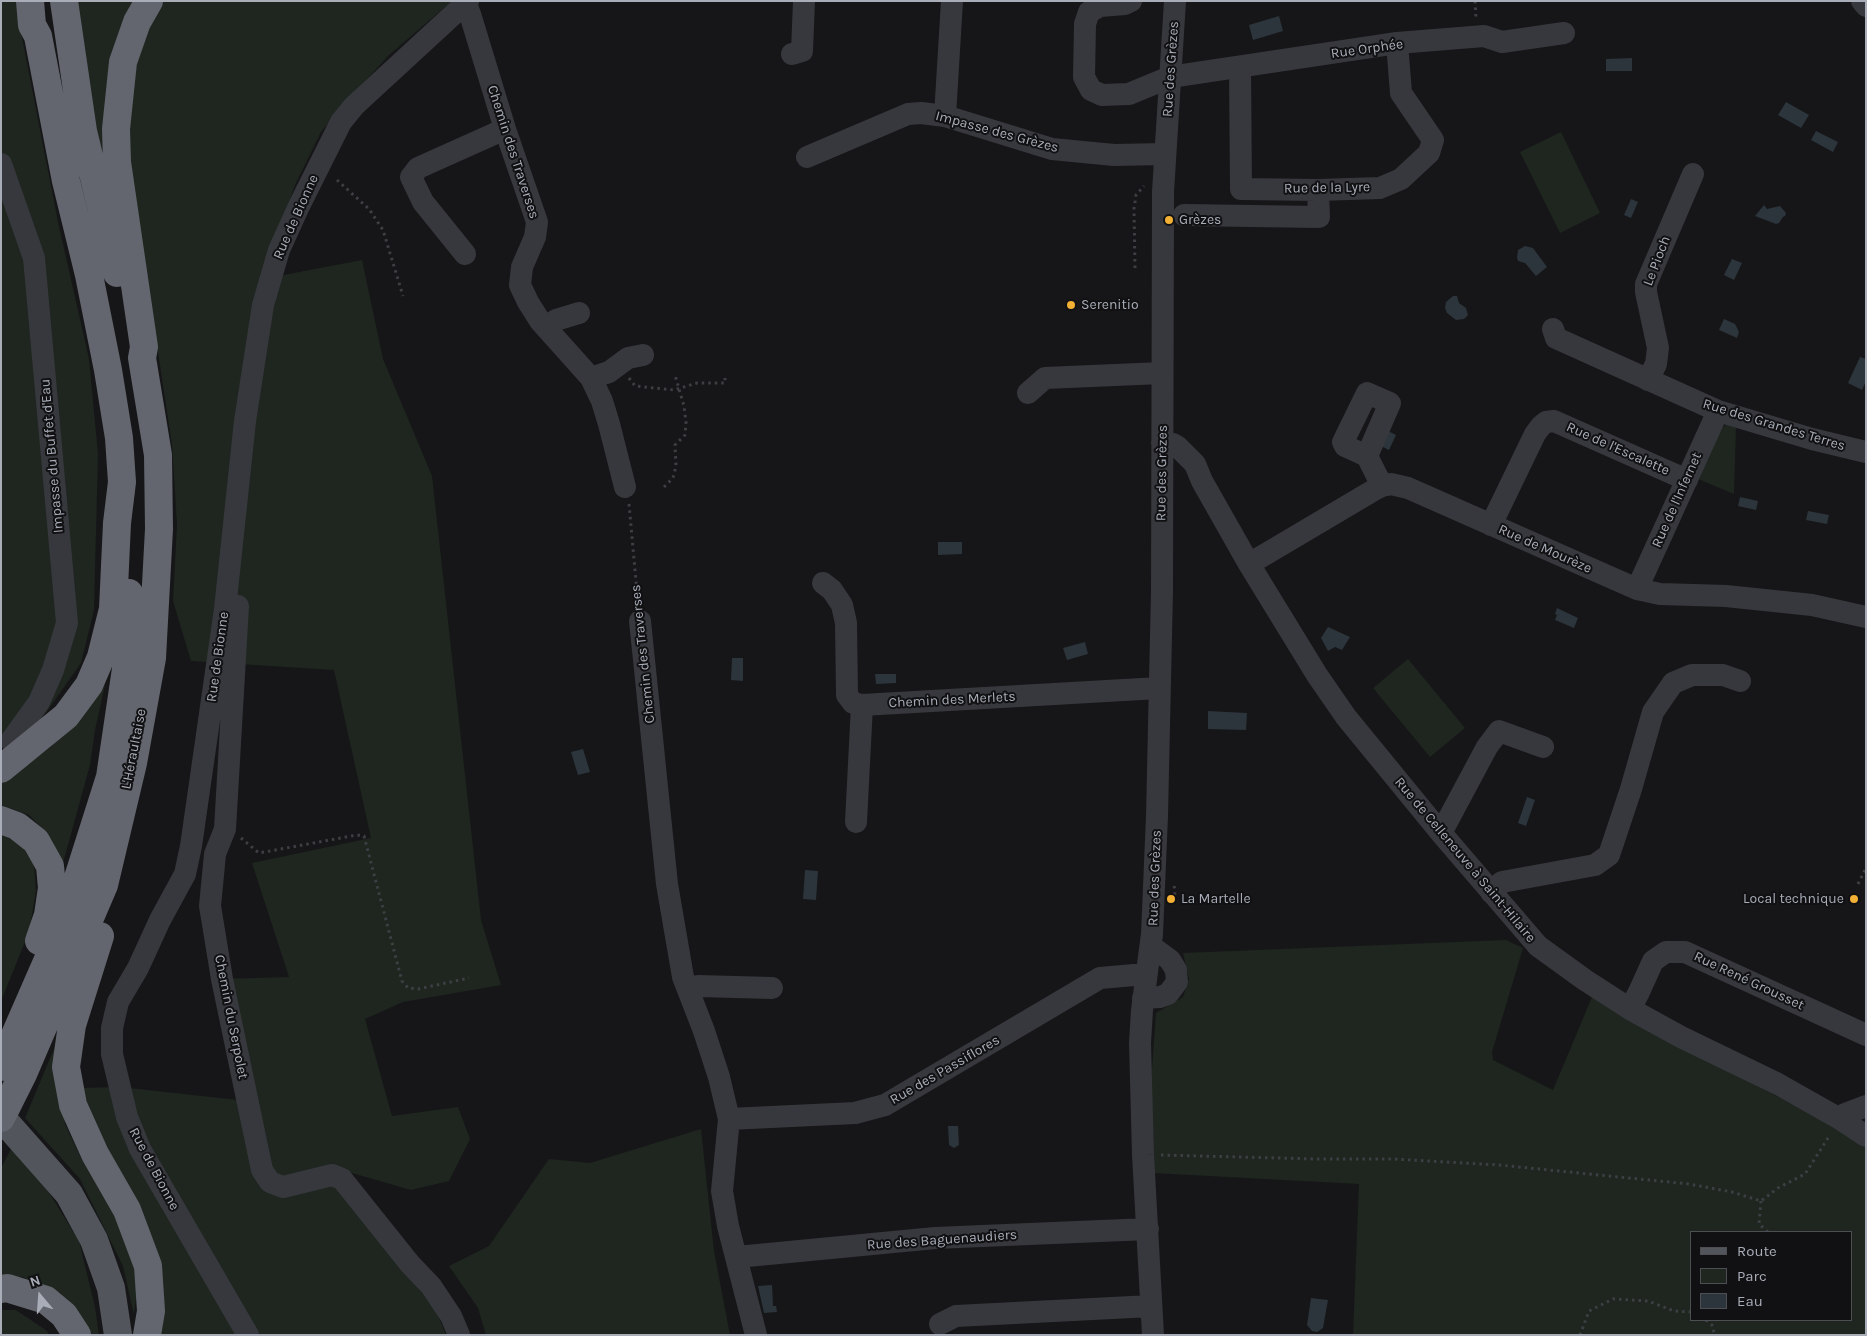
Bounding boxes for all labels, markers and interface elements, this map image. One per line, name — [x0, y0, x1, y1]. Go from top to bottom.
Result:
street label: Rue des Grèzes — [1159, 20, 1183, 118]
street label: Rue Orphée — [1330, 36, 1404, 62]
street label: Chemin des Traverses — [483, 83, 543, 221]
street label: Impasse des Grèzes — [934, 107, 1060, 157]
street label: Rue de Bionne — [270, 172, 322, 262]
street label: Rue de la Lyre — [1284, 179, 1370, 197]
place label: Grèzes — [1179, 212, 1221, 228]
marker: Grèzes — [1163, 214, 1175, 226]
street label: Le Pioch — [1640, 234, 1674, 288]
place label: Serenitio — [1081, 297, 1139, 313]
marker: Serenitio — [1065, 299, 1077, 311]
street label: Impasse du Buffet d'Eau — [37, 378, 67, 534]
street label: Rue des Grandes Terres — [1701, 395, 1847, 455]
street label: Rue de l'Escalette — [1564, 419, 1672, 479]
street label: Rue des Grèzes — [1153, 425, 1171, 521]
street label: Rue de l'Infernet — [1648, 450, 1706, 550]
street label: Rue de Mourèze — [1496, 521, 1594, 577]
street label: Chemin des Traverses — [627, 584, 659, 724]
street label: Rue de Bionne — [203, 611, 233, 703]
street label: Chemin des Merlets — [888, 688, 1016, 712]
street label: L'Héraultaise — [118, 707, 150, 791]
street label: Rue de Celleneuve à Saint-Hilaire — [1391, 774, 1539, 946]
street label: Rue des Grèzes — [1145, 830, 1165, 926]
place label: La Martelle — [1181, 891, 1251, 907]
place label: Local technique — [1743, 891, 1844, 907]
marker: La Martelle — [1165, 893, 1177, 905]
marker: Local technique — [1848, 893, 1860, 905]
street label: Rue René Grousset — [1691, 948, 1807, 1014]
street label: Chemin du Serpolet — [211, 953, 251, 1081]
street label: Rue des Passiflores — [887, 1032, 1003, 1108]
street label: Rue de Bionne — [125, 1125, 183, 1213]
street label: Rue des Baguenaudiers — [866, 1226, 1018, 1254]
legend — [1690, 1231, 1852, 1321]
text: Route — [1737, 1242, 1777, 1260]
text: Parc — [1737, 1267, 1767, 1285]
north arrow — [15, 1271, 65, 1321]
text: N — [28, 1272, 43, 1291]
text: Eau — [1737, 1292, 1763, 1310]

